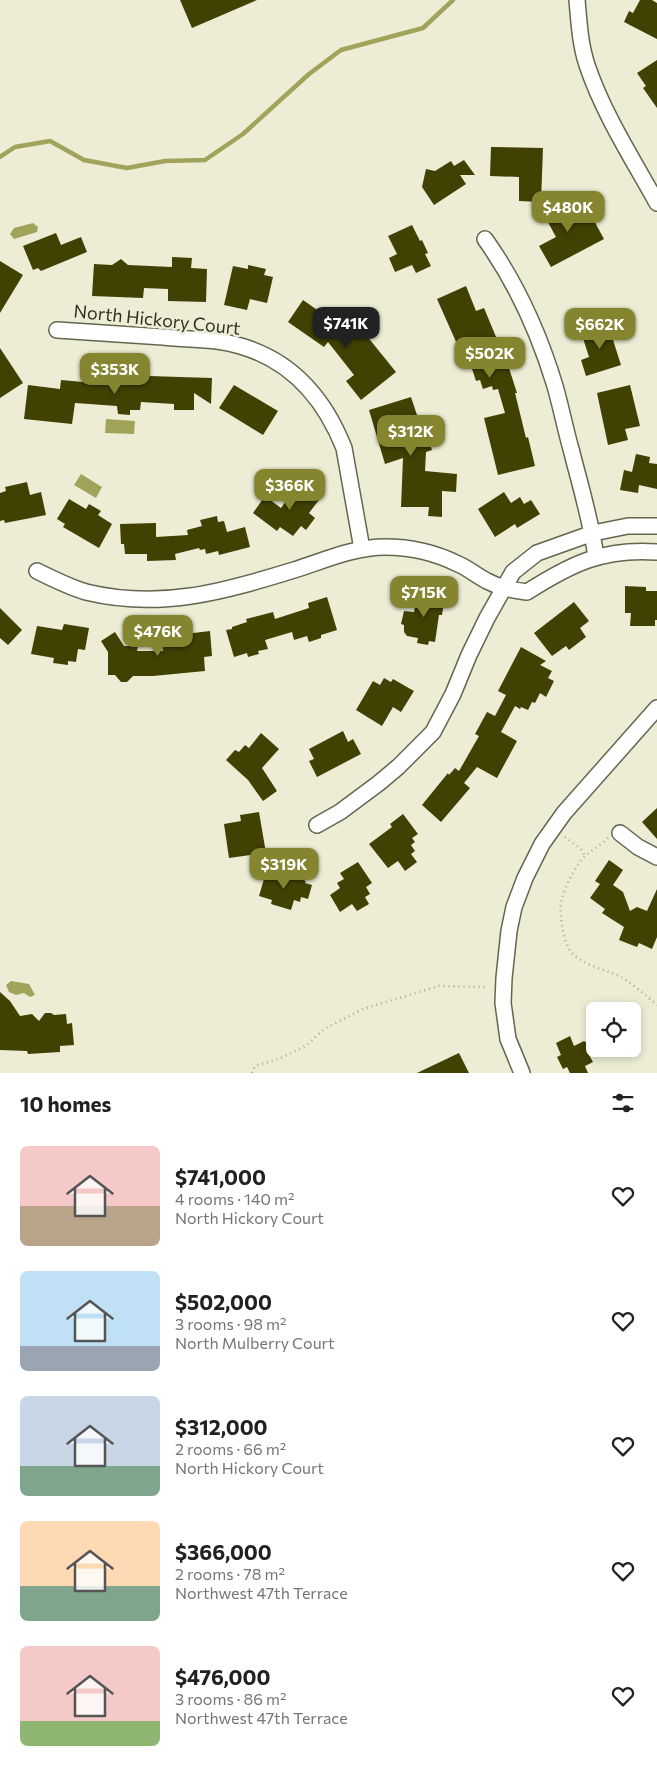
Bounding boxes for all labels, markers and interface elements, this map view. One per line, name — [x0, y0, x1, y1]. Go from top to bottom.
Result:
pin: $480K — [533, 190, 603, 233]
text: $480K — [543, 197, 593, 216]
street label: North Hickory Court — [73, 299, 242, 339]
pin: $741K — [311, 306, 381, 349]
pin: $662K — [565, 308, 635, 350]
text: $741K — [324, 313, 368, 332]
text: $662K — [575, 314, 625, 333]
pin: $502K — [455, 336, 525, 379]
text: $502K — [465, 343, 515, 362]
pin: $353K — [80, 352, 150, 395]
text: $353K — [91, 359, 139, 378]
pin: $312K — [376, 414, 446, 457]
text: $312K — [388, 421, 434, 440]
pin: $366K — [255, 468, 325, 511]
text: $366K — [265, 475, 315, 494]
pin: $715K — [389, 576, 459, 618]
text: $715K — [401, 582, 447, 601]
pin: $476K — [123, 614, 193, 657]
text: $476K — [134, 621, 182, 640]
pin: $319K — [249, 848, 319, 890]
text: $319K — [261, 854, 307, 873]
map controls — [586, 1002, 641, 1057]
button: locate — [586, 1002, 641, 1057]
icon: filters — [609, 1089, 637, 1117]
text: 10 homes — [20, 1091, 111, 1116]
text: $741,000 — [175, 1164, 266, 1189]
icon: home — [60, 1166, 120, 1226]
icon: heart — [609, 1182, 637, 1210]
text: 4 rooms · 140 m² — [175, 1189, 294, 1208]
text: North Hickory Court — [175, 1208, 324, 1227]
text: $502,000 — [175, 1289, 272, 1314]
icon: home — [60, 1291, 120, 1351]
icon: heart — [609, 1307, 637, 1335]
text: 3 rooms · 98 m² — [175, 1314, 286, 1333]
text: North Mulberry Court — [175, 1333, 335, 1352]
text: $312,000 — [175, 1414, 268, 1439]
icon: home — [60, 1416, 120, 1476]
icon: heart — [609, 1432, 637, 1460]
text: 2 rooms · 66 m² — [175, 1439, 286, 1458]
text: North Hickory Court — [175, 1458, 324, 1477]
text: $366,000 — [175, 1539, 272, 1564]
icon: home — [60, 1541, 120, 1601]
icon: heart — [609, 1557, 637, 1585]
text: 2 rooms · 78 m² — [175, 1564, 285, 1583]
text: Northwest 47th Terrace — [175, 1583, 348, 1602]
text: $476,000 — [175, 1664, 270, 1689]
icon: home — [60, 1666, 120, 1726]
icon: heart — [609, 1682, 637, 1710]
text: 3 rooms · 86 m² — [175, 1689, 286, 1708]
text: Northwest 47th Terrace — [175, 1708, 348, 1727]

